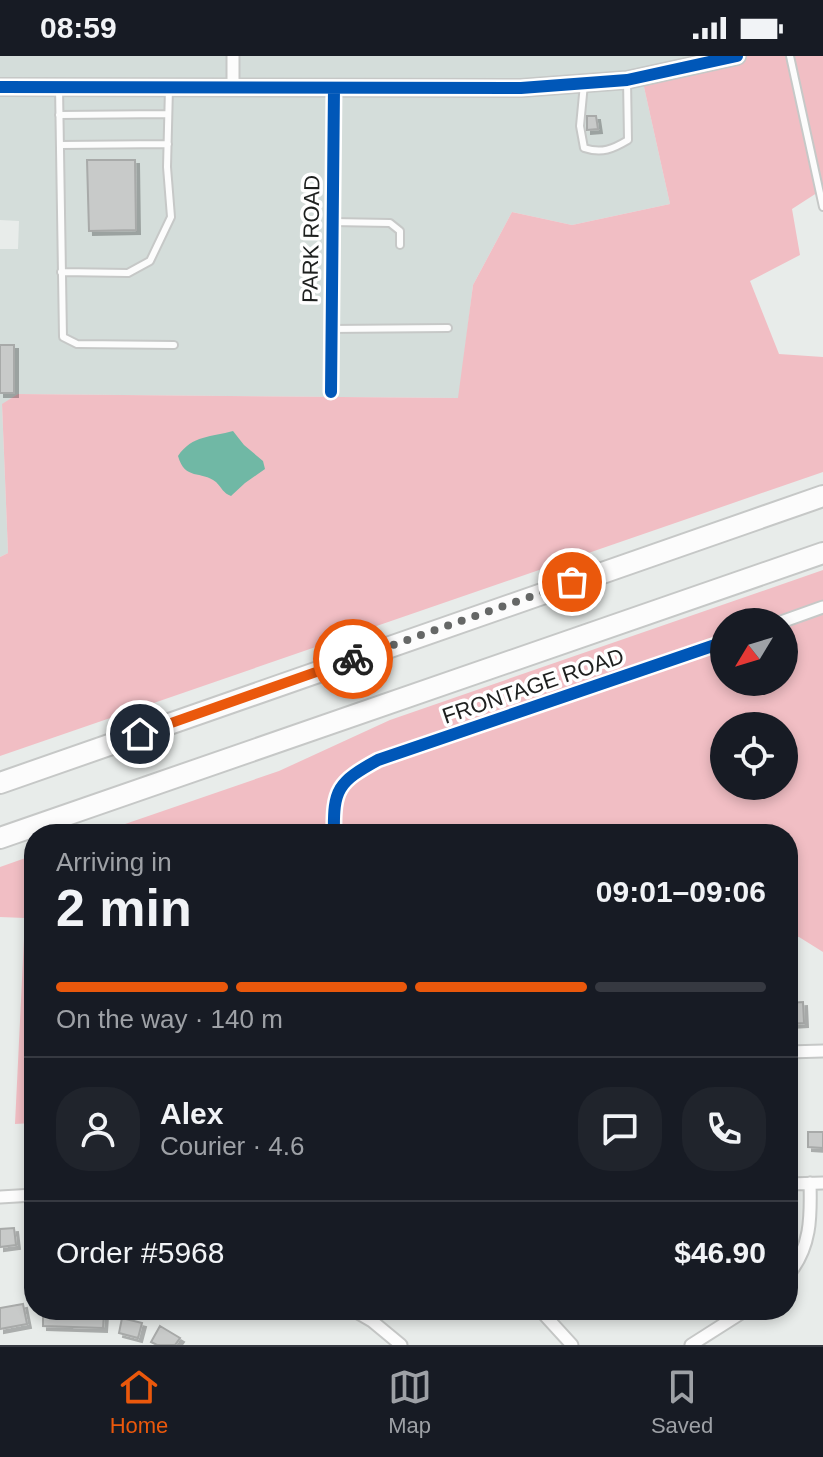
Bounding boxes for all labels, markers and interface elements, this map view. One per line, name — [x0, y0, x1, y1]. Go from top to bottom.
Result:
text: 08:59 — [40, 11, 117, 44]
street label: PARK ROAD — [297, 175, 325, 303]
pin — [538, 548, 606, 616]
icon: bag — [550, 560, 594, 604]
north arrow — [710, 608, 798, 696]
map controls — [710, 608, 798, 800]
courier — [313, 619, 393, 699]
icon: bike — [331, 637, 375, 681]
street label: FRONTAGE ROAD — [439, 643, 627, 729]
pin — [106, 700, 174, 768]
icon: home — [118, 712, 162, 756]
button: locate — [710, 712, 798, 800]
text: Arriving in — [56, 847, 172, 877]
text: 09:01–09:06 — [596, 875, 766, 908]
text: 2 min — [56, 879, 192, 937]
text: On the way · 140 m — [56, 1004, 283, 1034]
button: person — [56, 1087, 140, 1171]
button: chat — [578, 1087, 662, 1171]
button: phone — [682, 1087, 766, 1171]
text: Alex — [160, 1097, 223, 1130]
text: Courier · 4.6 — [160, 1131, 305, 1161]
text: Order #5968 — [56, 1236, 224, 1269]
text: $46.90 — [674, 1236, 766, 1269]
tab: Home — [110, 1365, 168, 1439]
tab: Map — [388, 1365, 432, 1439]
tab: Saved — [651, 1365, 713, 1439]

